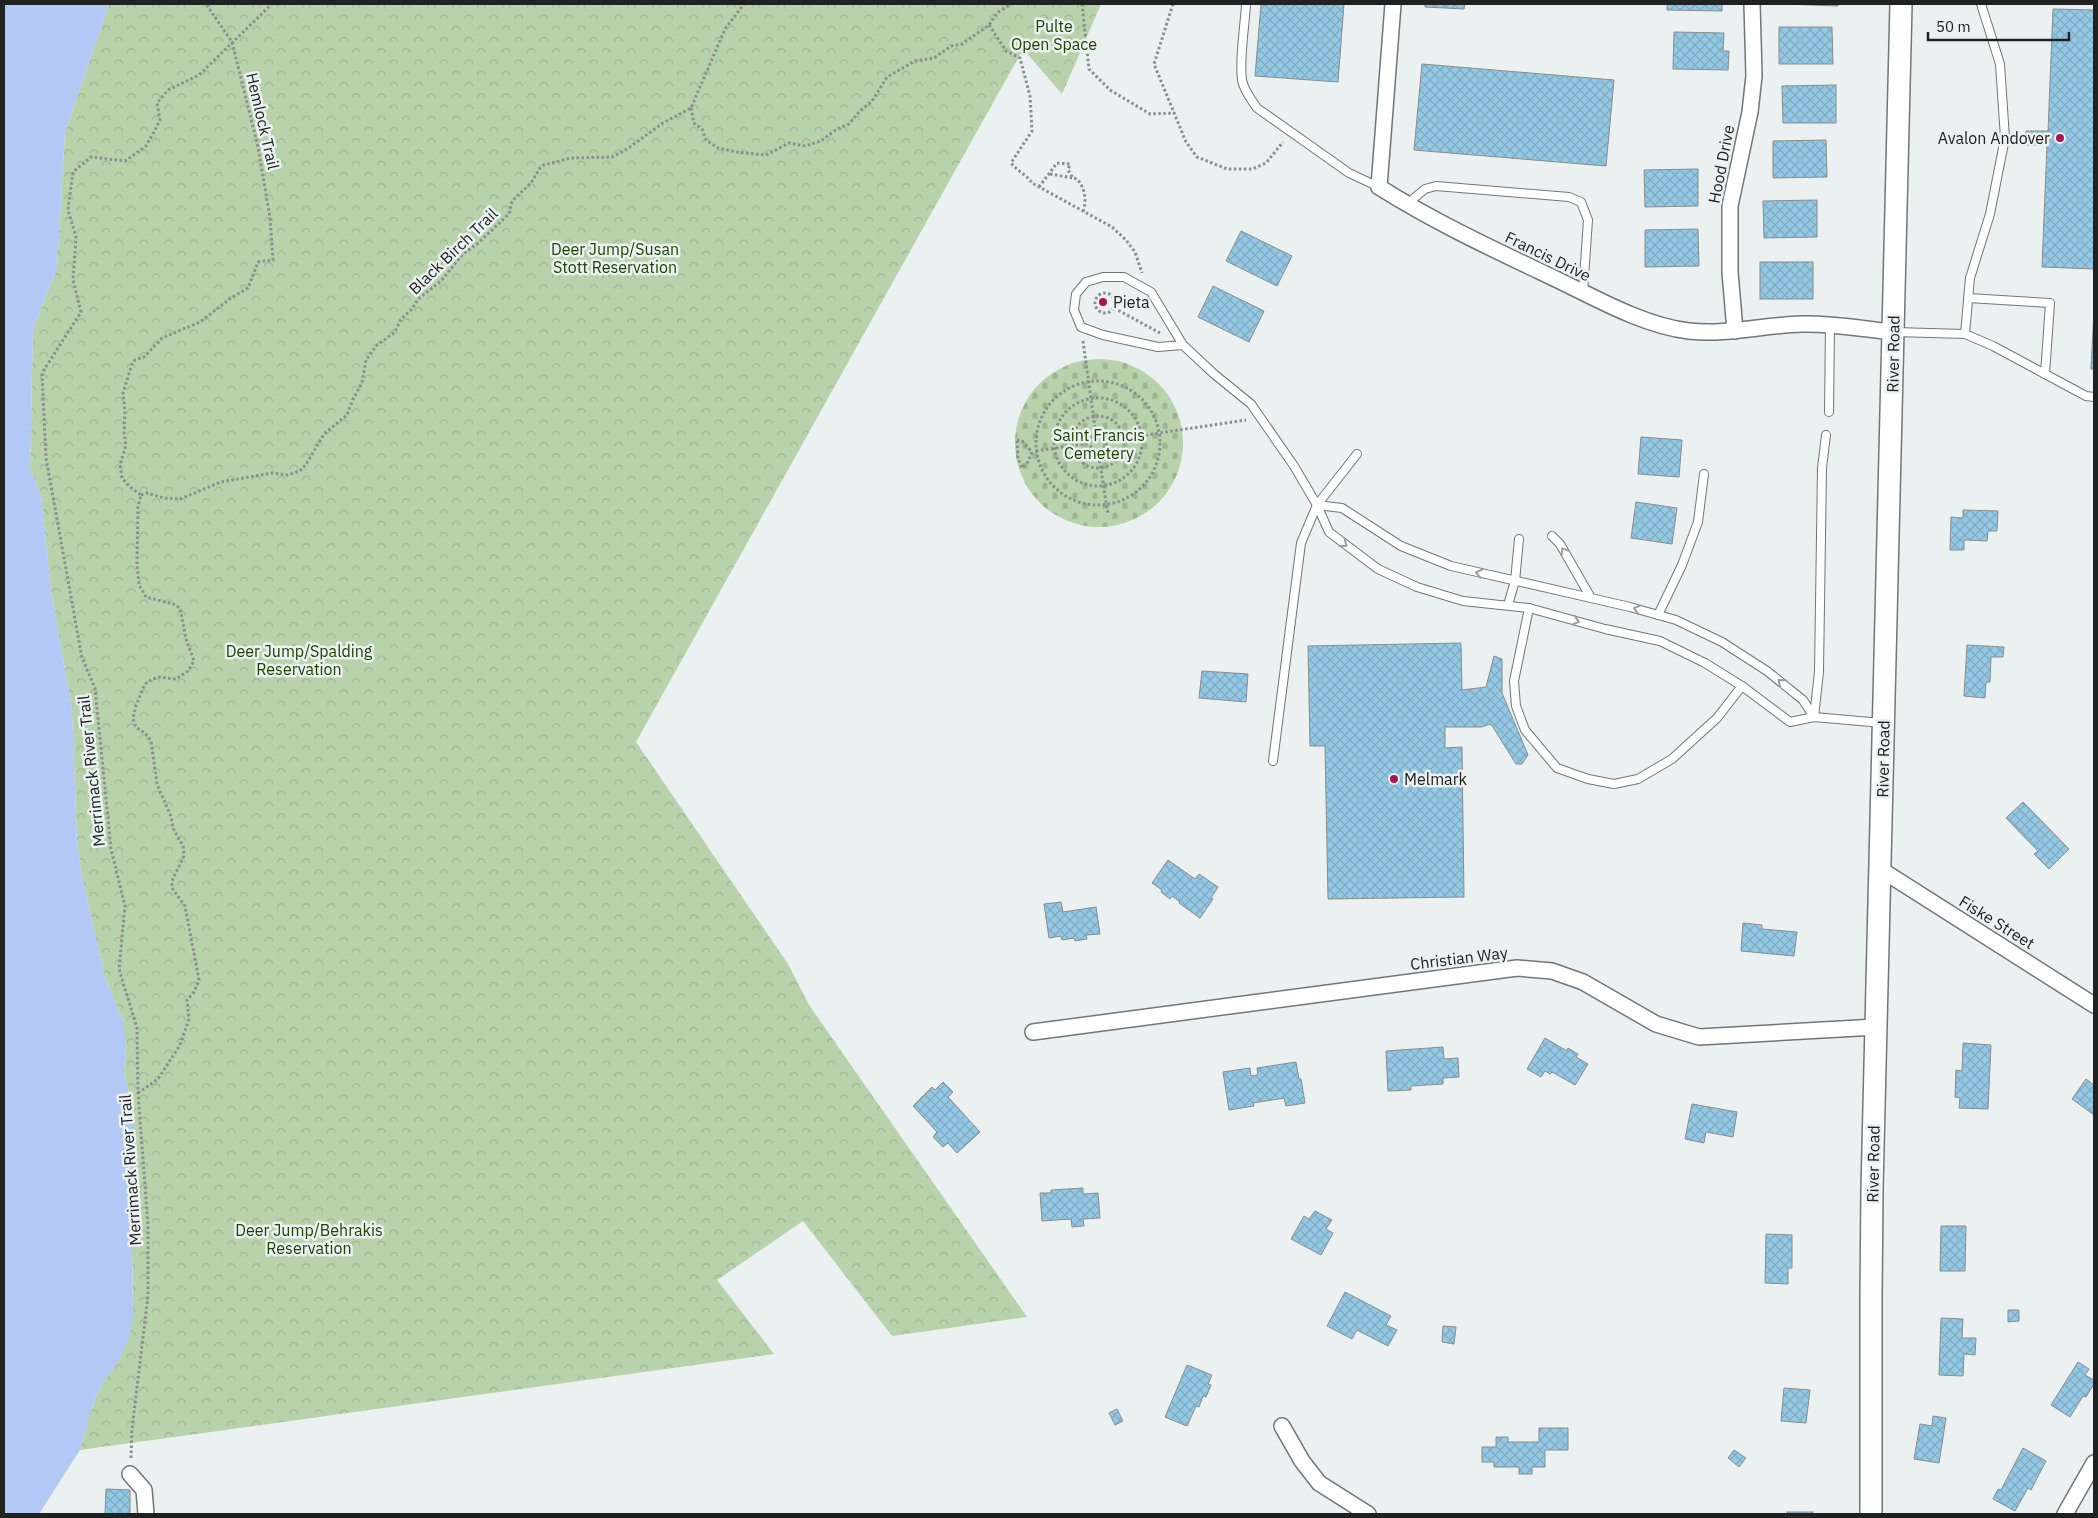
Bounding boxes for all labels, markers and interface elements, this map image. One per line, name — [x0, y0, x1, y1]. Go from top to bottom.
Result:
scale bar — [1928, 10, 2069, 42]
park label: Pulte Open Space — [1011, 16, 1097, 54]
text: 50 m — [1936, 17, 1971, 36]
street label: Hemlock Trail — [242, 71, 284, 171]
street label: Hood Drive — [1704, 123, 1738, 205]
place label: Avalon Andover — [1938, 128, 2050, 148]
marker: Avalon Andover — [2054, 132, 2066, 144]
street label: Black Birch Trail — [404, 204, 502, 298]
street label: Francis Drive — [1502, 227, 1594, 285]
park label: Deer Jump/Susan Stott Reservation — [551, 239, 679, 277]
place label: Pieta — [1113, 292, 1150, 312]
marker: Pieta — [1097, 296, 1109, 308]
street label: River Road — [1882, 315, 1904, 393]
park label: Saint Francis Cemetery — [1053, 425, 1145, 463]
one-way arrow — [1338, 538, 1348, 547]
one-way arrow — [1561, 547, 1571, 556]
one-way arrow — [1474, 568, 1483, 579]
one-way arrow — [1634, 605, 1642, 615]
one-way arrow — [1572, 616, 1580, 626]
park label: Deer Jump/Spalding Reservation — [226, 641, 373, 679]
one-way arrow — [1778, 679, 1787, 687]
street label: Merrimack River Trail — [73, 694, 109, 848]
street label: River Road — [1872, 720, 1894, 798]
place label: Melmark — [1404, 769, 1468, 789]
marker: Melmark — [1388, 773, 1400, 785]
street label: Fiske Street — [1956, 891, 2038, 953]
street label: Christian Way — [1409, 942, 1509, 974]
street label: Merrimack River Trail — [115, 1094, 145, 1246]
street label: River Road — [1862, 1125, 1884, 1203]
park label: Deer Jump/Behrakis Reservation — [235, 1220, 383, 1258]

